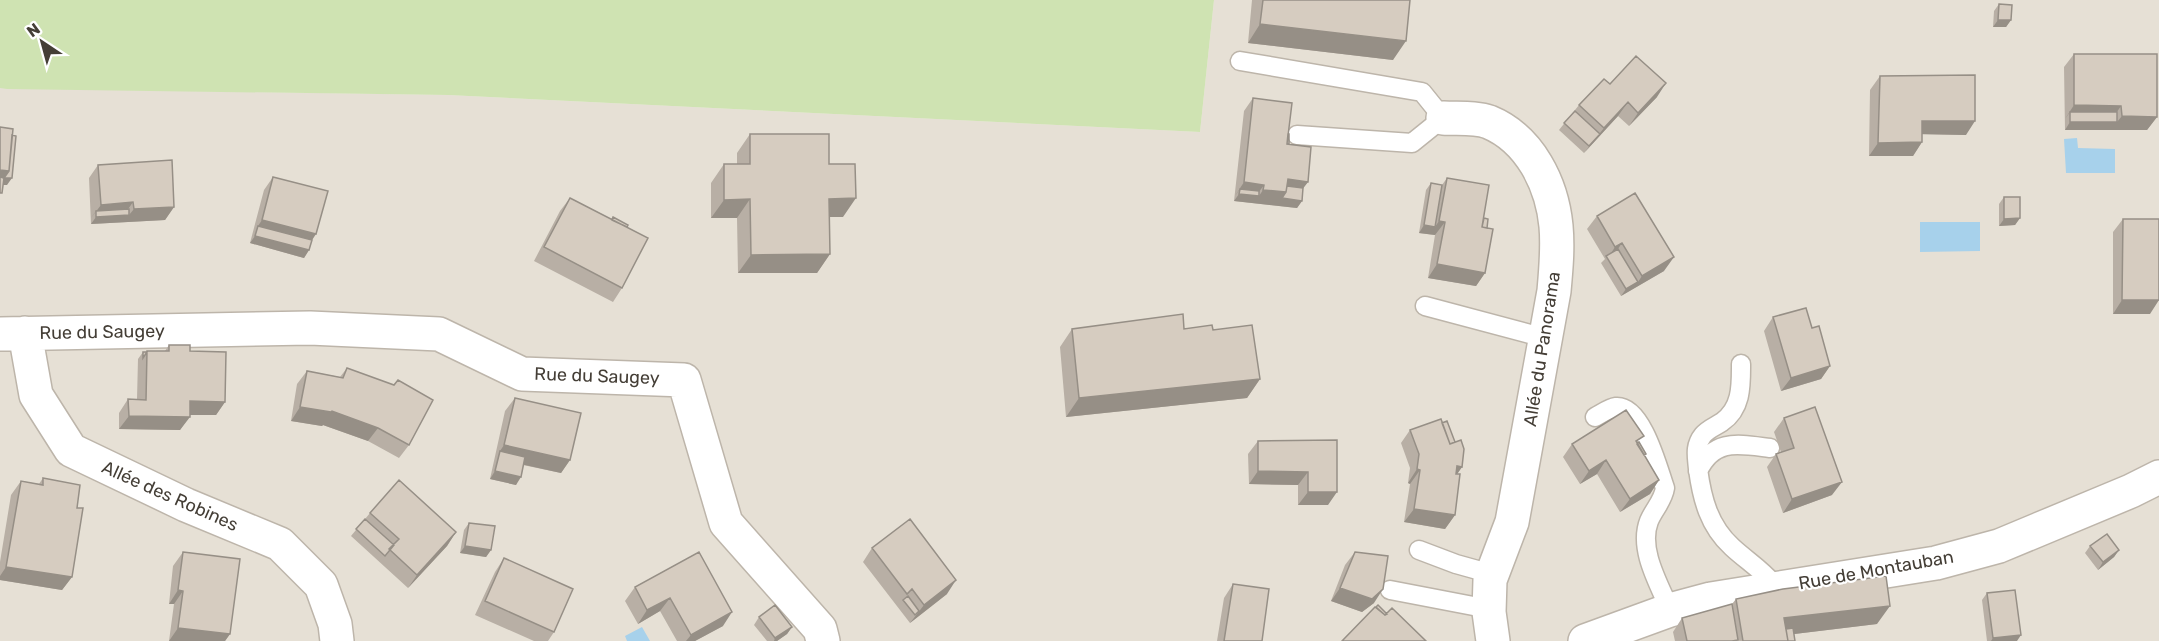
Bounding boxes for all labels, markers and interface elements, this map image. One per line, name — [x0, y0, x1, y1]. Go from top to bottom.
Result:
north arrow — [12, 12, 72, 72]
text: N — [23, 19, 44, 41]
street label: Allée du Panorama — [1519, 270, 1565, 428]
street label: Rue du Saugey — [39, 320, 165, 344]
street label: Rue du Saugey — [534, 363, 660, 389]
street label: Allée des Robines — [98, 456, 242, 536]
street label: Rue de Montauban — [1797, 546, 1955, 594]

